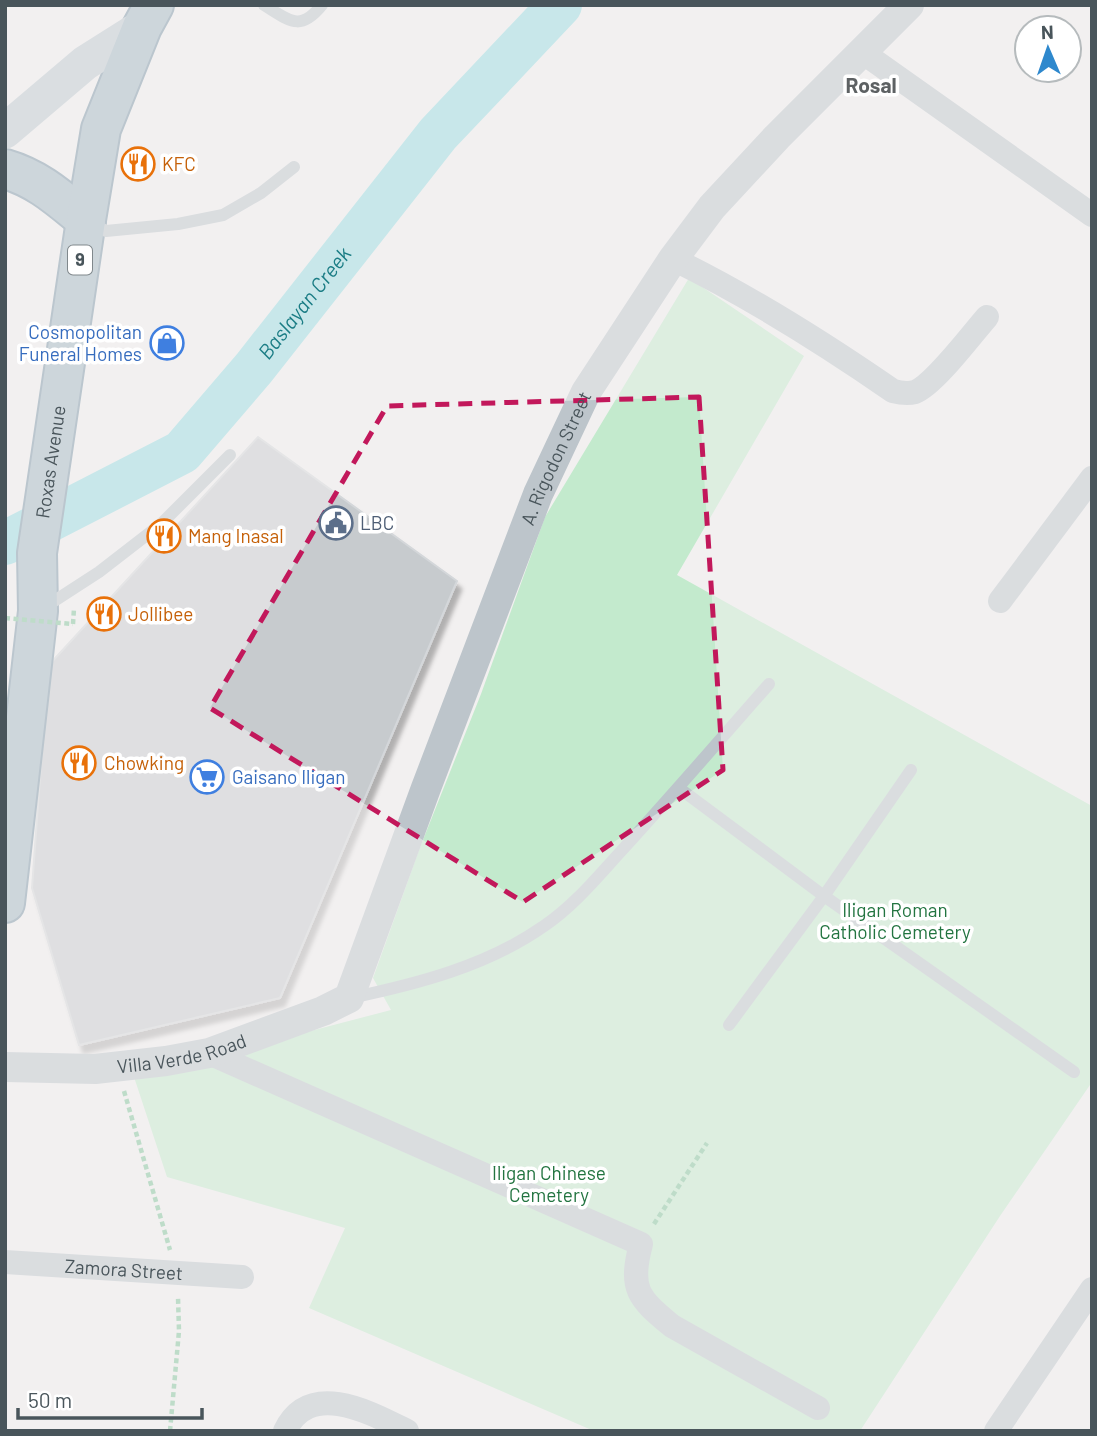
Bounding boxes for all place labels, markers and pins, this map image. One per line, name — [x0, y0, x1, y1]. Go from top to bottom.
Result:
restaurant icon: KFC — [119, 145, 157, 183]
place label: KFC — [162, 152, 196, 175]
place label: Cosmopolitan Funeral Homes — [19, 320, 142, 365]
shop icon: Cosmopolitan Funeral Homes — [148, 324, 186, 362]
public building icon: LBC — [317, 504, 355, 542]
place label: LBC — [360, 511, 394, 534]
restaurant icon: Mang Inasal — [145, 517, 183, 555]
place label: Mang Inasal — [188, 524, 284, 547]
restaurant icon: Jollibee — [85, 595, 123, 633]
place label: Jollibee — [128, 602, 193, 625]
restaurant icon: Chowking — [60, 744, 98, 782]
place label: Chowking — [104, 751, 184, 774]
supermarket icon: Gaisano Iligan — [188, 758, 226, 796]
place label: Gaisano Iligan — [232, 765, 345, 788]

